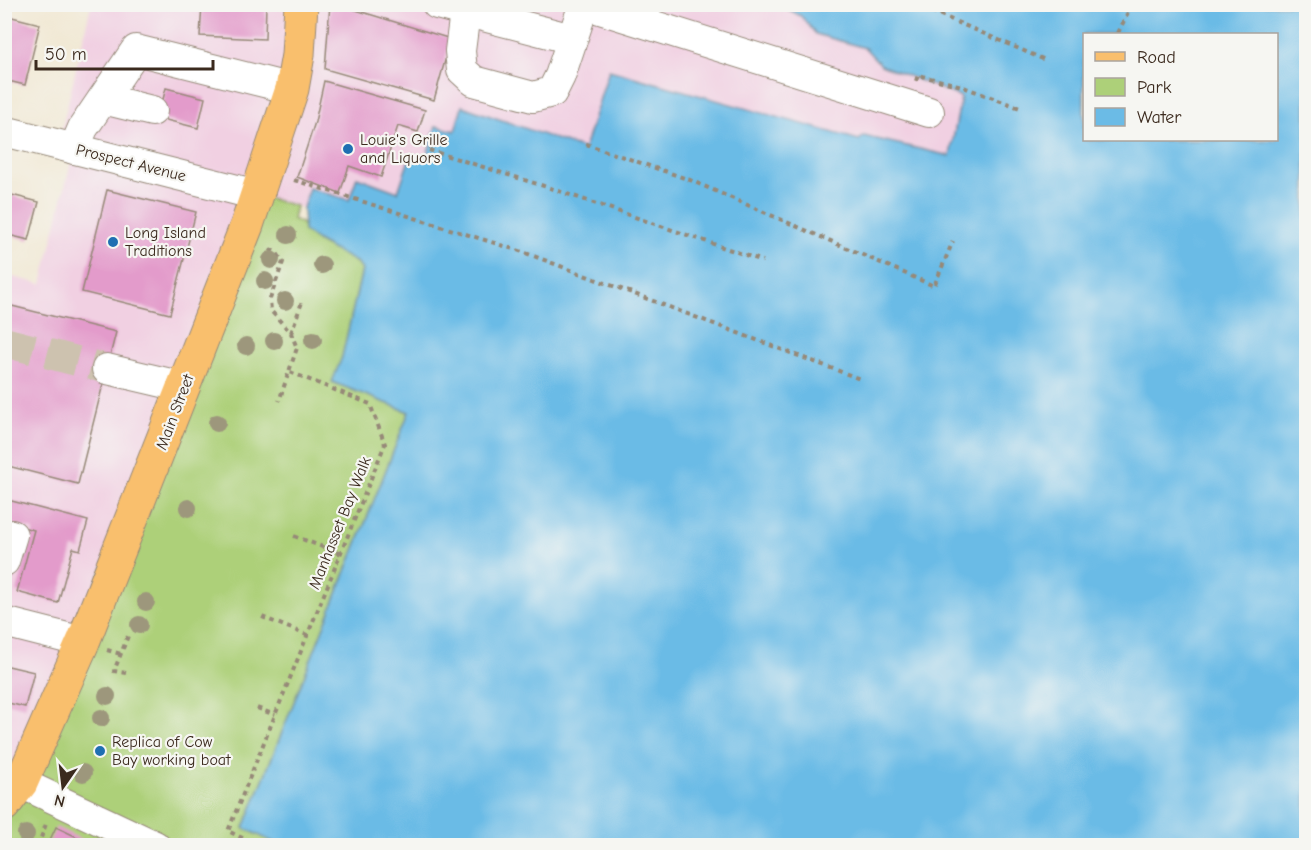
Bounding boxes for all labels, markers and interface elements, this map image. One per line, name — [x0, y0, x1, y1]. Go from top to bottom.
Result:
scale bar — [36, 33, 213, 71]
legend — [1083, 33, 1278, 141]
text: 50 m — [45, 44, 87, 65]
text: Road — [1137, 47, 1176, 68]
text: Park — [1137, 77, 1172, 98]
text: Water — [1137, 107, 1182, 128]
place label: Louie's Grille and Liquors — [360, 131, 448, 167]
street label: Prospect Avenue — [74, 141, 188, 185]
marker: Louie's Grille and Liquors — [341, 142, 355, 156]
place label: Long Island Traditions — [125, 224, 206, 260]
marker: Long Island Traditions — [106, 235, 120, 249]
street label: Main Street — [152, 371, 198, 452]
street label: Manhasset Bay Walk — [305, 454, 375, 592]
place label: Replica of Cow Bay working boat — [112, 733, 231, 769]
marker: Replica of Cow Bay working boat — [93, 744, 107, 758]
north arrow — [33, 757, 93, 817]
text: N — [52, 791, 67, 811]

